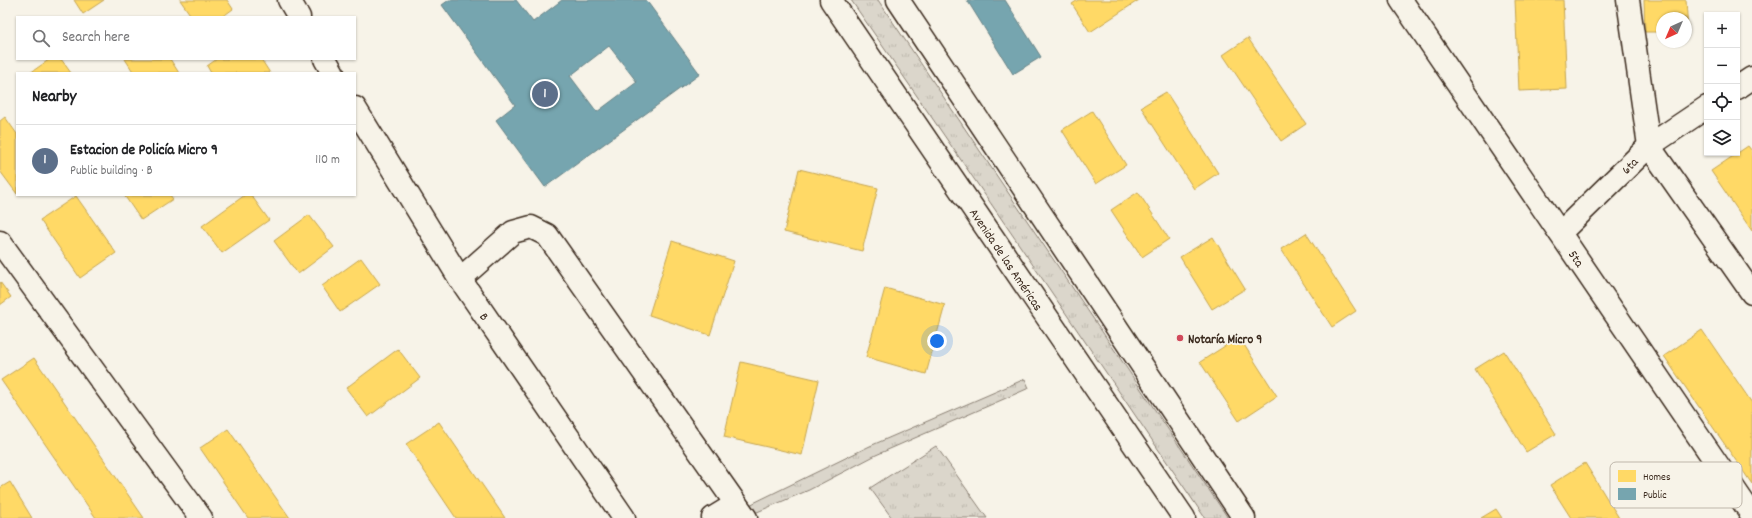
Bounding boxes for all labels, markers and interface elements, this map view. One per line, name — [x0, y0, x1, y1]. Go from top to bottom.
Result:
north arrow — [1656, 12, 1692, 48]
map controls — [1704, 12, 1740, 156]
button: + — [1704, 12, 1740, 48]
search box — [16, 16, 356, 60]
icon: search — [30, 27, 52, 49]
text: Search here — [62, 27, 130, 49]
button: − — [1704, 48, 1740, 84]
pin: 1 — [532, 79, 558, 109]
button: locate — [1704, 84, 1740, 120]
text: Nearby — [32, 86, 76, 110]
button: layers — [1704, 120, 1740, 156]
text: Estacion de Policía Micro 9 — [70, 140, 218, 162]
text: 1 — [44, 151, 46, 170]
text: 110 m — [315, 151, 340, 170]
street label: 6ta — [1618, 153, 1644, 180]
text: Public building · B — [70, 162, 153, 181]
street label: Avenida de las Américas — [964, 205, 1046, 315]
street label: 5ta — [1562, 247, 1588, 272]
street label: B — [473, 310, 493, 325]
your location — [927, 331, 947, 351]
place label: Notaría Micro 9 — [1188, 331, 1262, 350]
marker: Notaría Micro 9 — [1175, 333, 1185, 343]
legend — [1610, 462, 1742, 508]
text: Homes — [1643, 470, 1671, 486]
text: Public — [1643, 488, 1667, 504]

